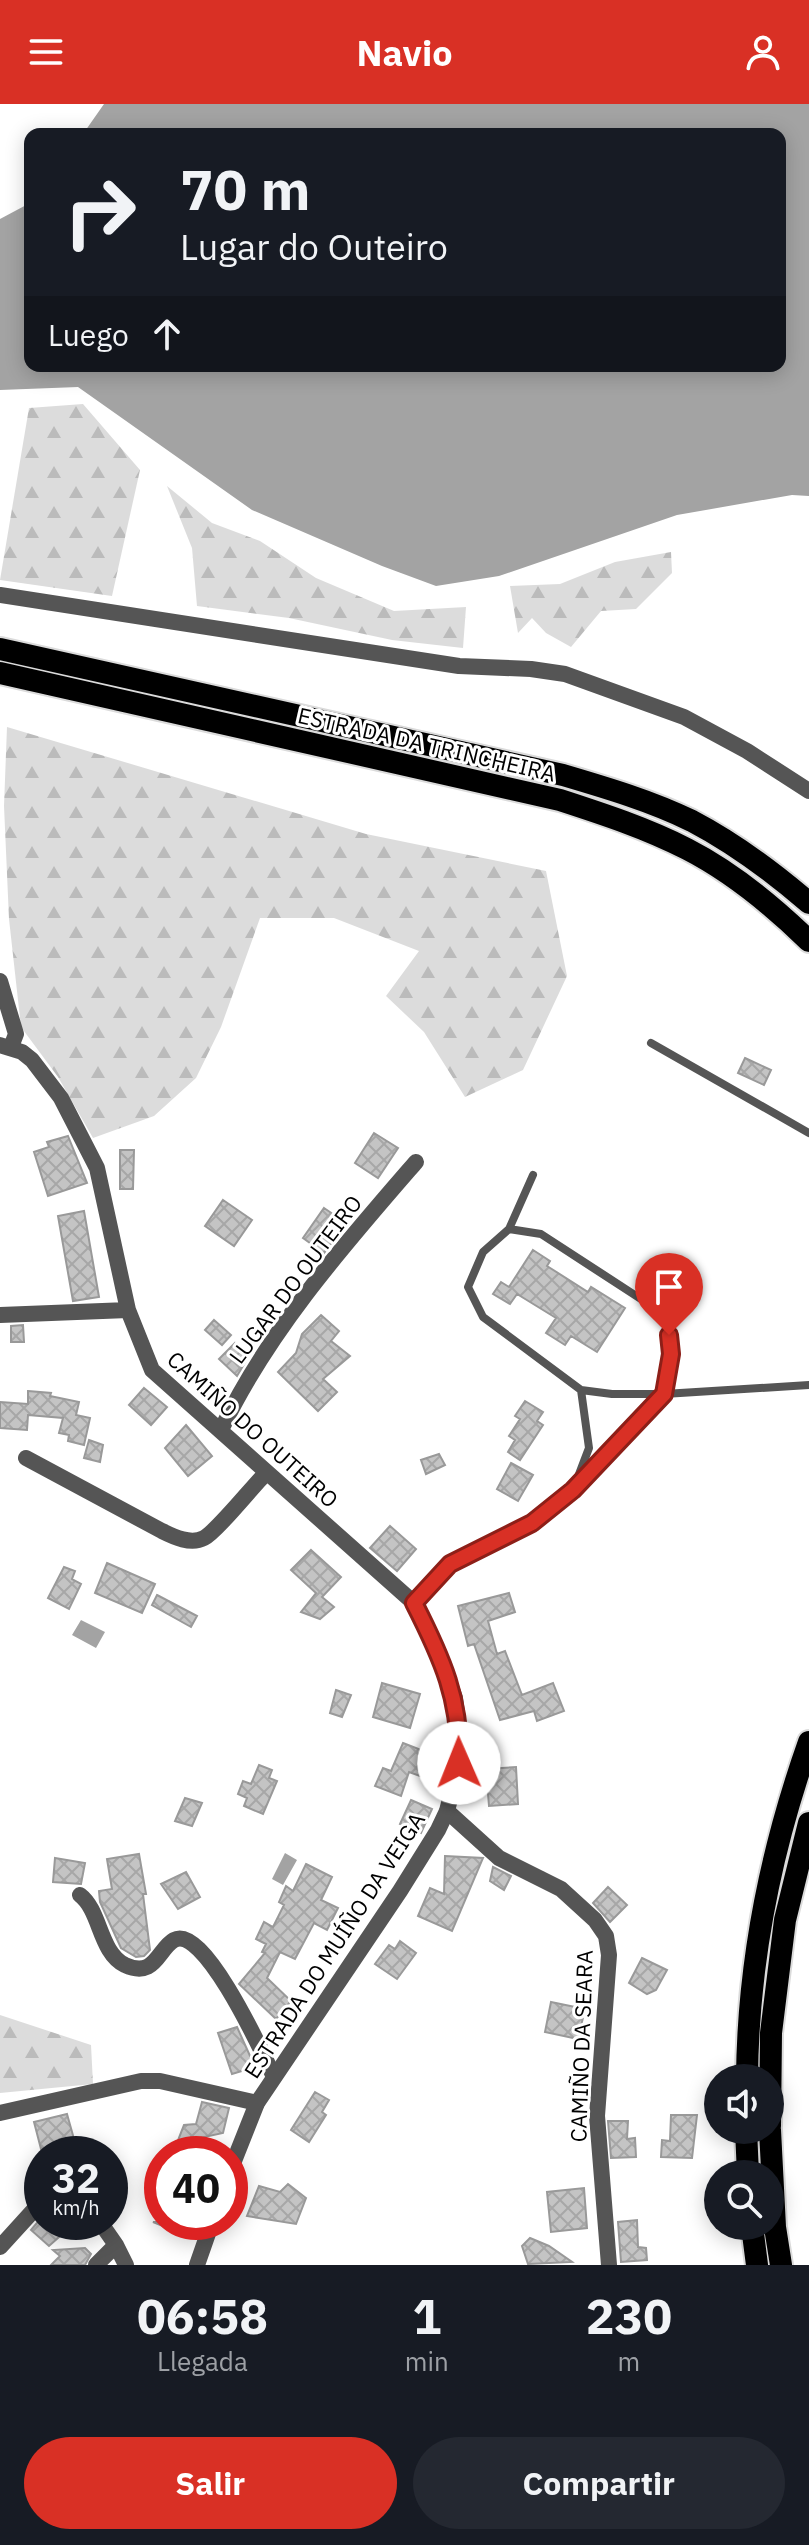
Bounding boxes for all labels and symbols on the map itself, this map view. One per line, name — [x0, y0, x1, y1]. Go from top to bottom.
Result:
street label: ESTRADA DA TRINCHEIRA — [295, 700, 559, 788]
street label: LUGAR DO OUTEIRO — [222, 1189, 368, 1369]
pin — [635, 1253, 703, 1335]
street label: CAMIÑO DO OUTEIRO — [161, 1344, 345, 1514]
position arrow — [417, 1721, 501, 1805]
street label: ESTRADA DO MUÍÑO DA VEIGA — [237, 1806, 431, 2084]
street label: CAMIÑO DA SEARA — [563, 1949, 599, 2143]
speed limit sign: 40 — [144, 2136, 248, 2240]

